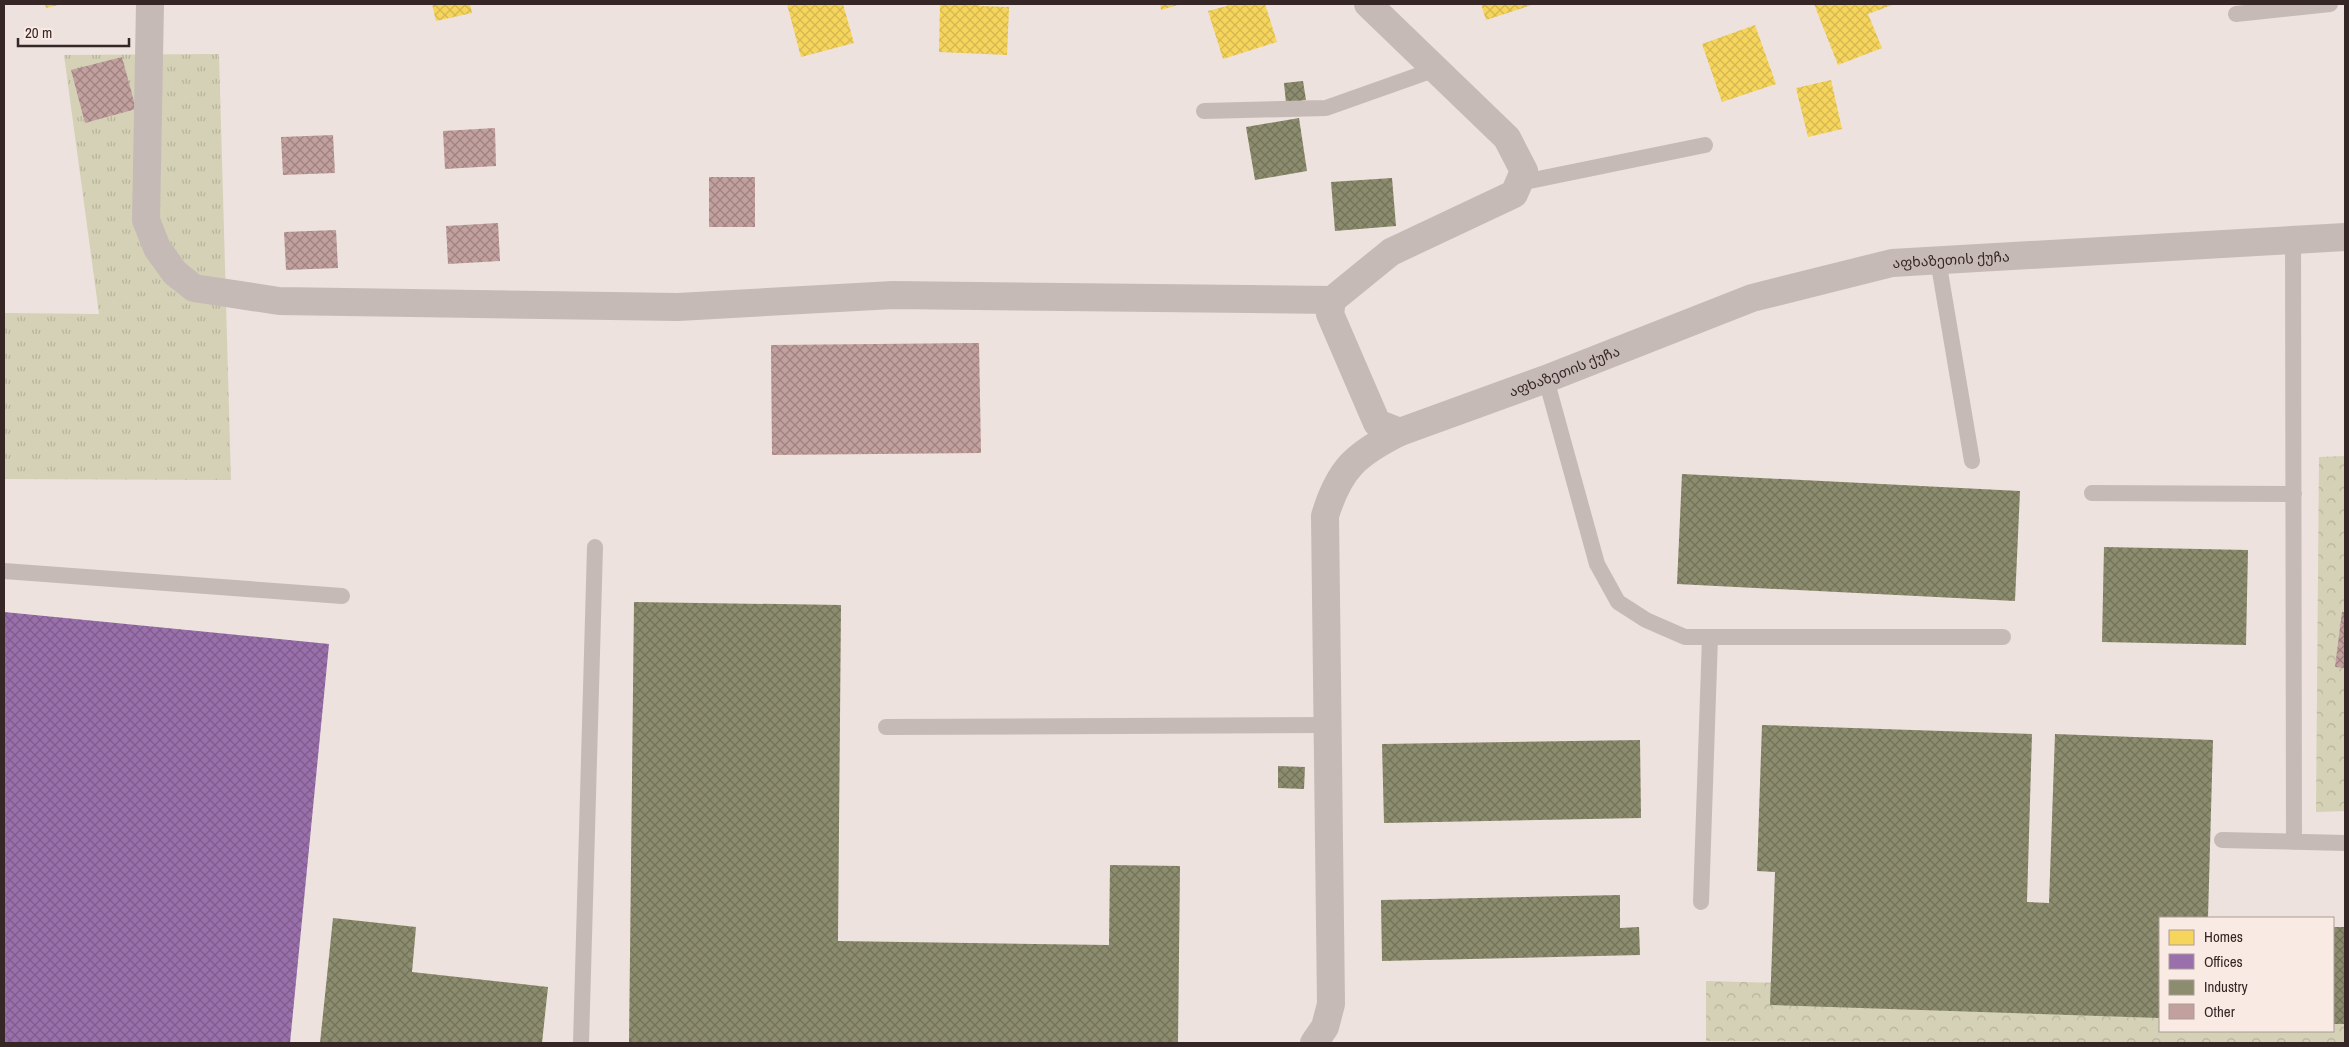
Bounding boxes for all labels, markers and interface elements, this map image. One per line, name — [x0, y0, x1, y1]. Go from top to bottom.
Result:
scale bar — [18, 15, 129, 47]
text: 20 m — [25, 22, 52, 43]
street label: აფხაზეთის ქუჩა — [1892, 247, 2010, 272]
street label: აფხაზეთის ქუჩა — [1506, 342, 1622, 401]
legend — [2159, 917, 2334, 1032]
text: Homes — [2204, 926, 2243, 947]
text: Offices — [2204, 951, 2243, 972]
text: Industry — [2204, 976, 2249, 997]
text: Other — [2204, 1001, 2235, 1022]

